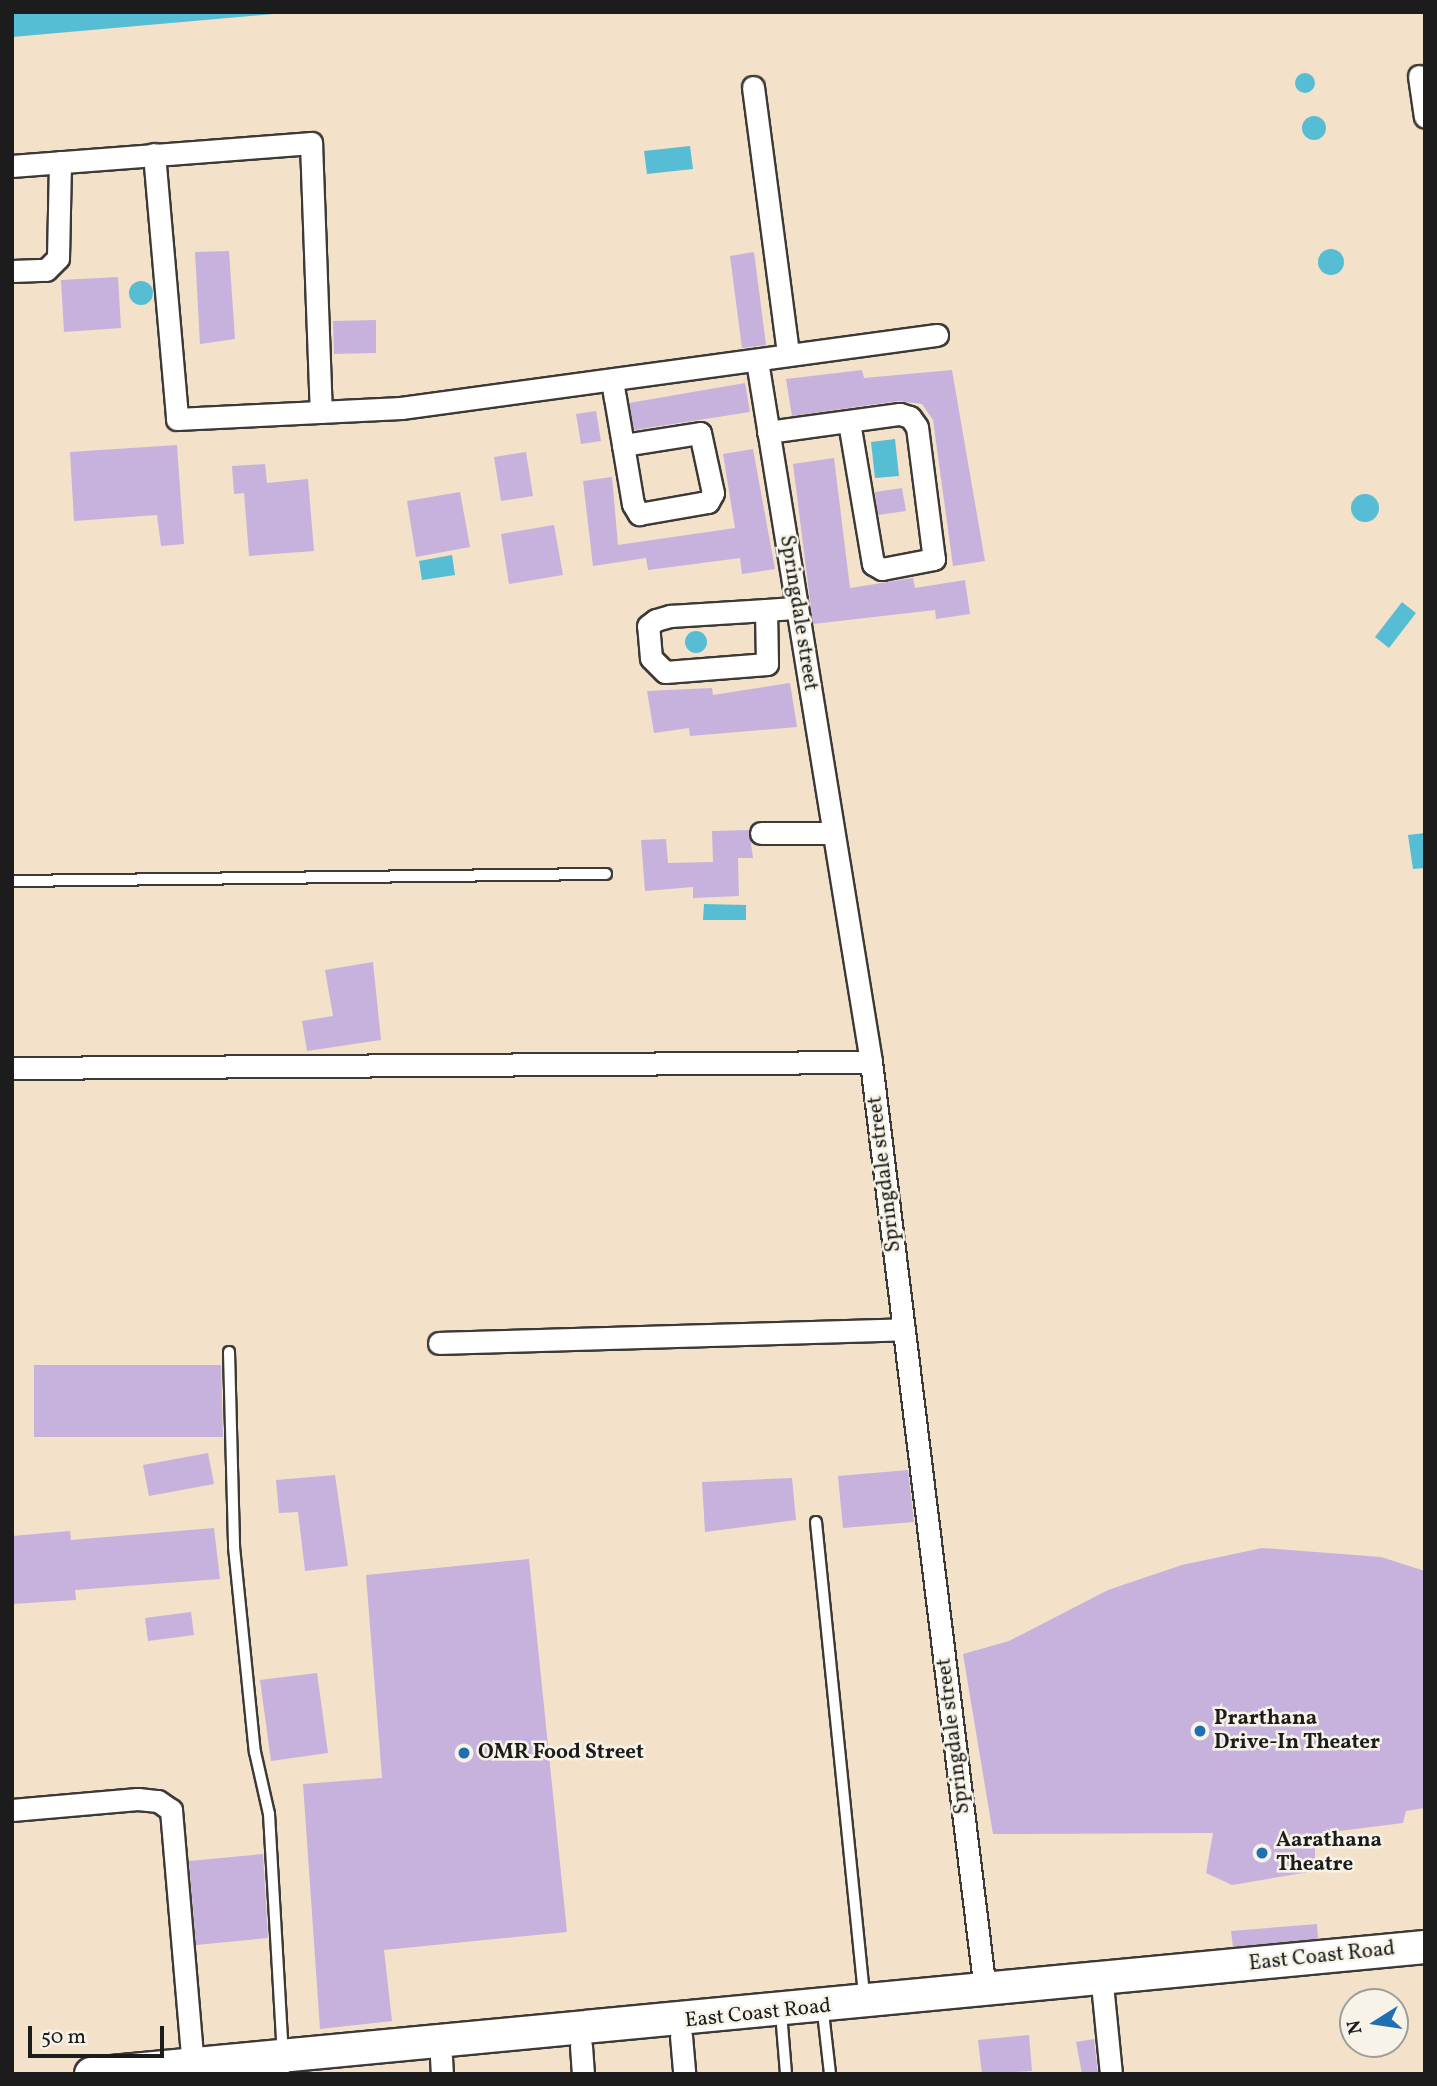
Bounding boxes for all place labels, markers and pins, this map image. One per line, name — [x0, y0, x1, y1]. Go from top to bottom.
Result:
place label: Prarthana Drive-In Theater — [1214, 1706, 1380, 1756]
marker: Prarthana Drive-In Theater — [1192, 1723, 1208, 1739]
place label: OMR Food Street — [478, 1740, 644, 1766]
marker: OMR Food Street — [456, 1745, 472, 1761]
place label: Aarathana Theatre — [1276, 1828, 1382, 1878]
marker: Aarathana Theatre — [1254, 1845, 1270, 1861]

